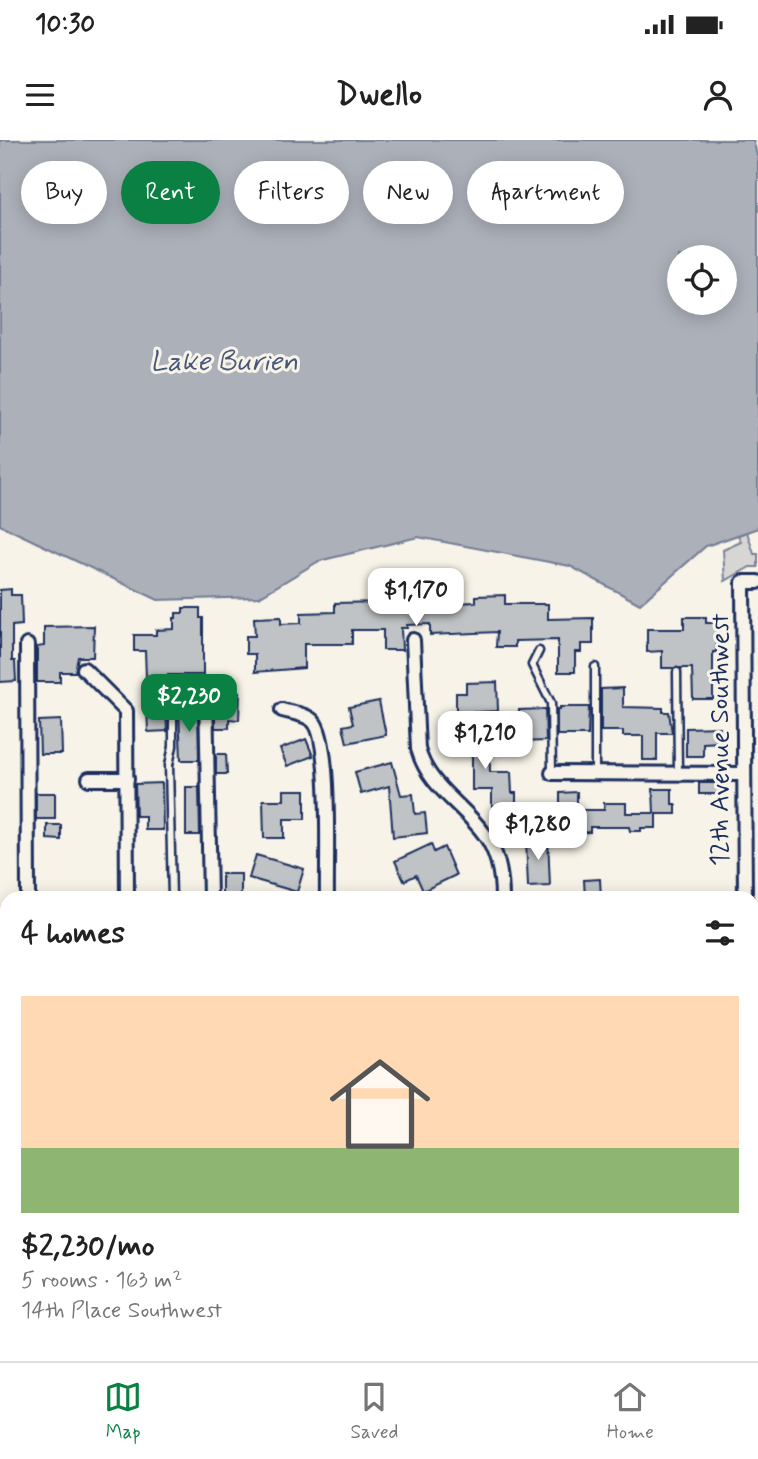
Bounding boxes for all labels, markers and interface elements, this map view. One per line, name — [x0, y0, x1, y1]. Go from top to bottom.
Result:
text: 10:30 — [35, 8, 95, 42]
text: Dwello — [336, 74, 422, 116]
icon: menu — [21, 76, 59, 114]
icon: person — [699, 76, 737, 114]
chip: Buy — [21, 161, 107, 224]
chip: Rent — [121, 161, 220, 224]
chip: Filters — [234, 161, 349, 224]
chip: New — [363, 161, 453, 224]
chip: Apartment — [467, 161, 624, 224]
map controls — [667, 245, 737, 315]
button: locate — [667, 245, 737, 315]
water label: Lake Burien — [150, 344, 298, 381]
pin: $1,170 — [359, 568, 473, 628]
text: $1,170 — [384, 576, 448, 606]
street label: 12th Avenue Southwest — [704, 614, 738, 866]
pin: $2,230 — [132, 674, 246, 734]
text: $2,230 — [157, 682, 221, 712]
pin: $1,210 — [428, 712, 542, 771]
text: $1,210 — [454, 719, 516, 749]
pin: $1,280 — [481, 802, 595, 862]
text: $1,280 — [505, 810, 571, 840]
text: 4 homes — [21, 914, 125, 953]
icon: filters — [701, 914, 739, 952]
icon: home — [317, 1041, 443, 1167]
text: $2,230/mo — [21, 1227, 154, 1266]
text: 5 rooms · 163 m² — [21, 1266, 183, 1296]
text: 14th Place Southwest — [21, 1296, 222, 1326]
tab: Map — [104, 1378, 142, 1445]
tab: Saved — [350, 1378, 398, 1445]
tab: Home — [607, 1378, 654, 1445]

